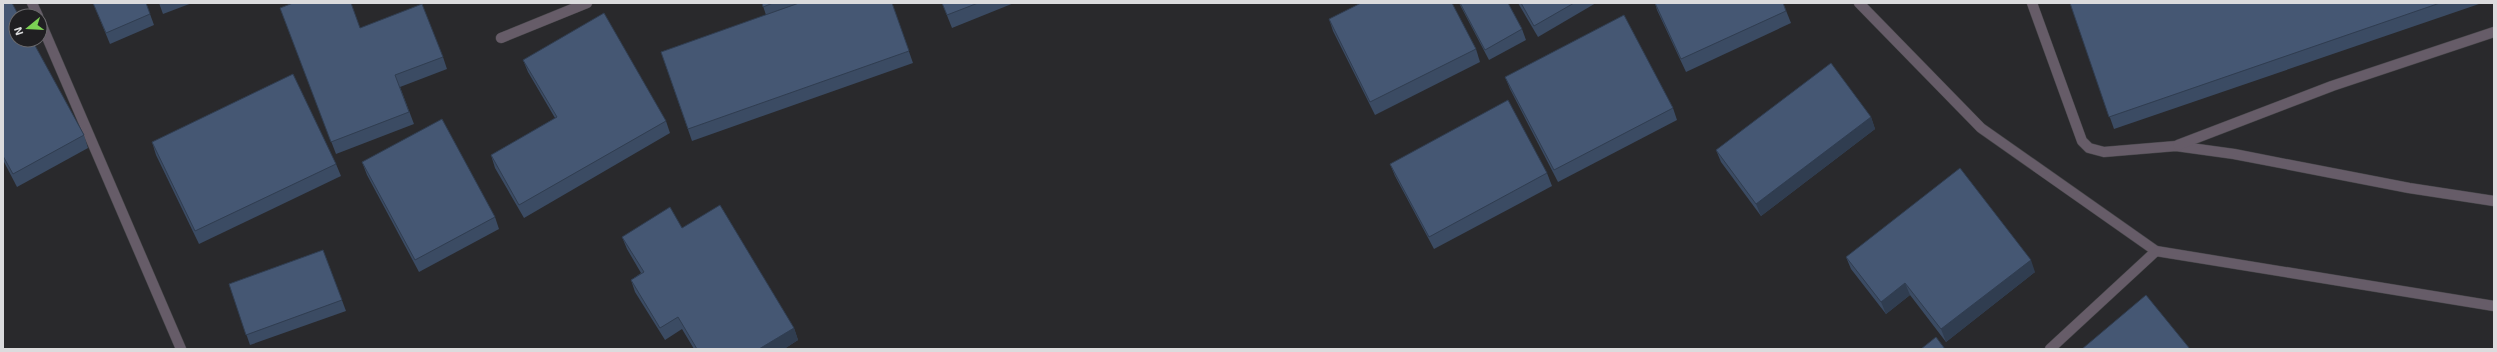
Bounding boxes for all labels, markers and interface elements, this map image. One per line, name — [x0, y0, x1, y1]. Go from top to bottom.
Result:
north arrow — [8, 8, 48, 48]
text: N — [11, 25, 25, 37]

